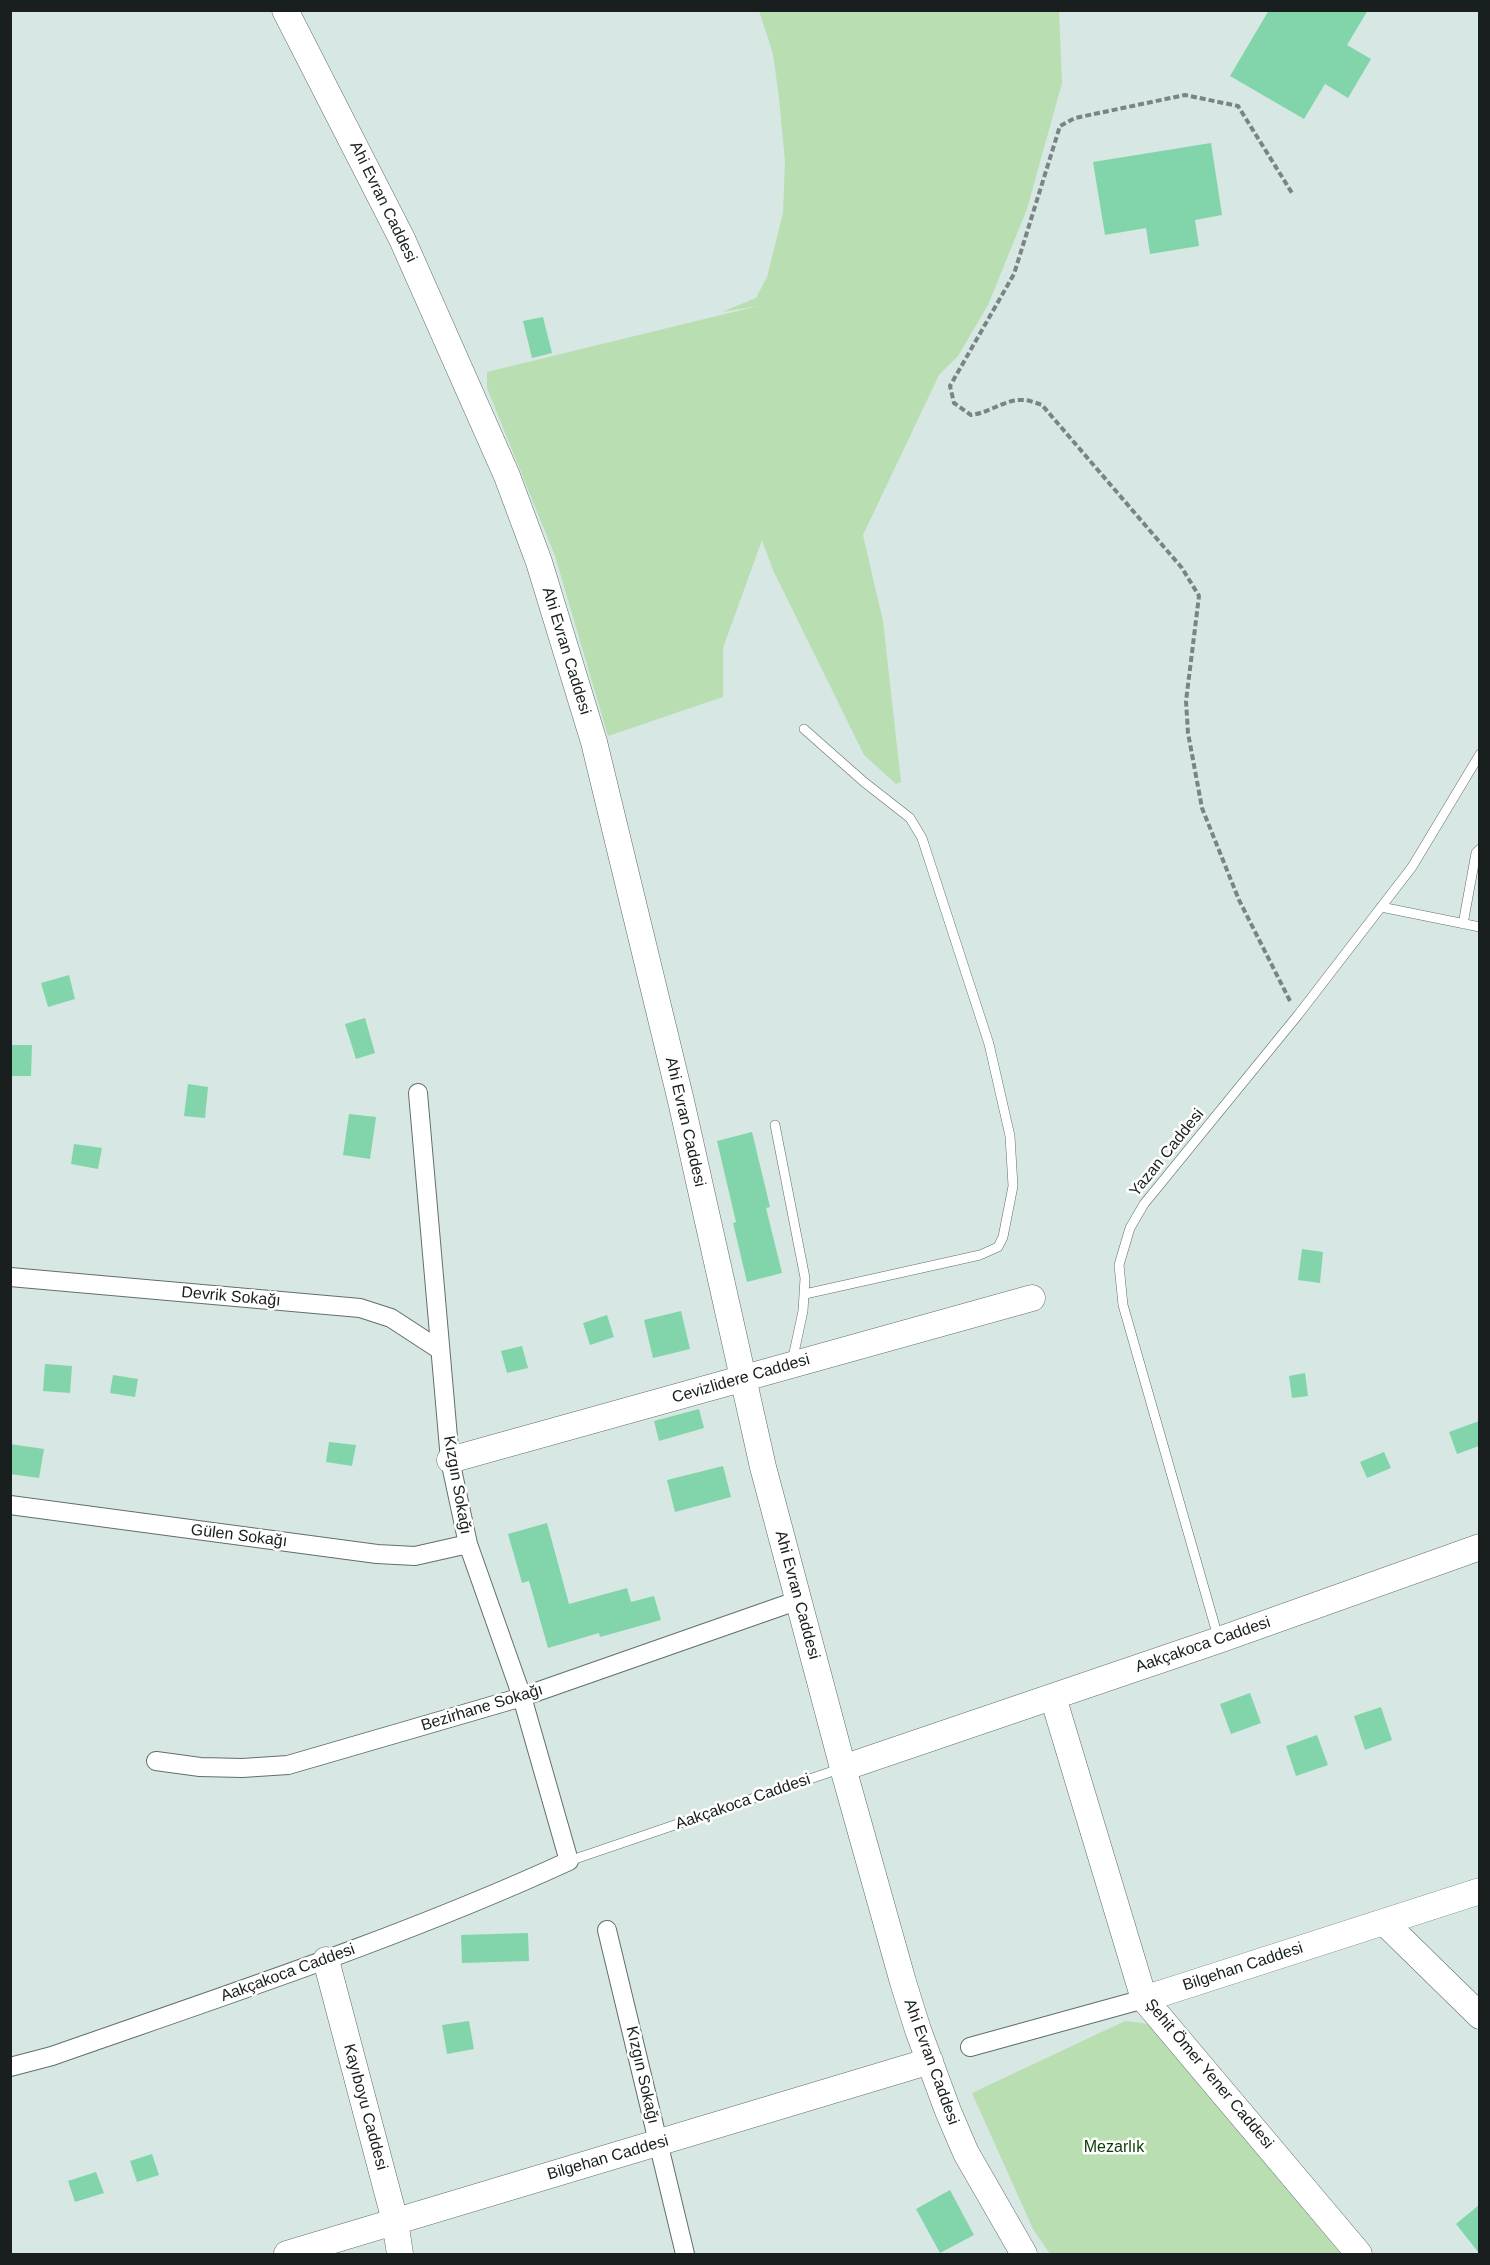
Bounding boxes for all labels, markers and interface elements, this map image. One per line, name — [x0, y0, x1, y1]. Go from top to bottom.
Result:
street label: Ahi Evran Caddesi — [345, 138, 421, 266]
street label: Ahi Evran Caddesi — [537, 585, 595, 717]
street label: Ahi Evran Caddesi — [661, 1055, 709, 1189]
street label: Yazan Caddesi — [1126, 1105, 1208, 1201]
street label: Devrik Sokağı — [181, 1283, 281, 1311]
street label: Cevizlidere Caddesi — [670, 1350, 812, 1408]
street label: Kızgın Sokağı — [439, 1434, 475, 1536]
street label: Gülen Sokağı — [190, 1521, 288, 1551]
street label: Ahi Evran Caddesi — [771, 1529, 823, 1661]
street label: Aakçakoca Caddesi — [1133, 1613, 1273, 1677]
street label: Bezirhane Sokağı — [419, 1680, 545, 1736]
street label: Aakçakoca Caddesi — [673, 1770, 813, 1834]
street label: Bilgehan Caddesi — [1180, 1938, 1306, 1996]
street label: Aakçakoca Caddesi — [218, 1940, 358, 2006]
street label: Şehit Ömer Yener Caddesi — [1141, 1995, 1277, 2153]
street label: Ahi Evran Caddesi — [899, 1996, 963, 2128]
street label: Kızgın Sokağı — [621, 2024, 663, 2126]
street label: Kayıboyu Caddesi — [339, 2042, 391, 2172]
street label: Bilgehan Caddesi — [545, 2131, 671, 2185]
park label: Mezarlık — [1084, 2138, 1144, 2158]

